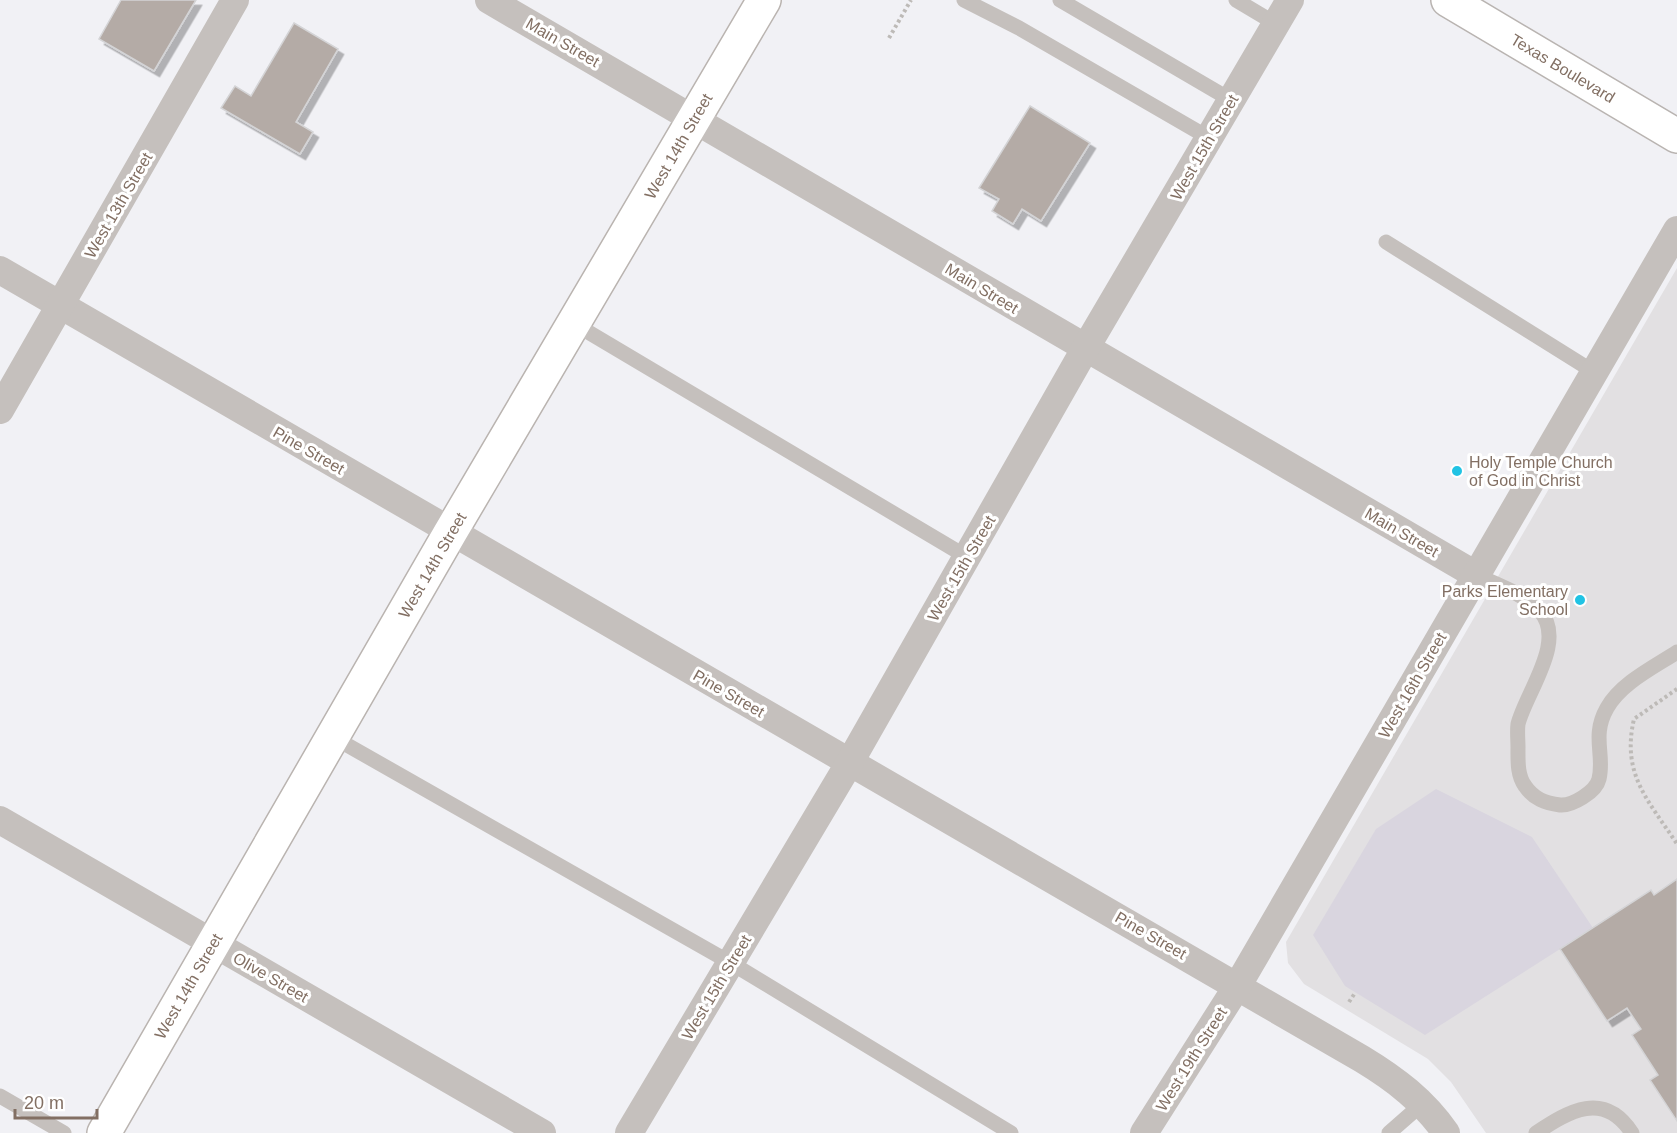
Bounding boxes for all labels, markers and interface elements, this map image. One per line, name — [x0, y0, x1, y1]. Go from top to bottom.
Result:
street label: Main Street — [523, 15, 603, 71]
street label: Texas Boulevard — [1508, 31, 1618, 106]
street label: West 14th Street — [641, 90, 716, 202]
street label: West 15th Street — [1167, 91, 1242, 203]
street label: West 13th Street — [81, 149, 156, 261]
street label: Main Street — [942, 260, 1022, 317]
street label: Pine Street — [270, 423, 348, 478]
place label: Holy Temple Church of God in Christ — [1469, 454, 1613, 489]
marker: Holy Temple Church of God in Christ — [1450, 464, 1464, 478]
street label: Main Street — [1362, 505, 1442, 561]
street label: West 14th Street — [395, 509, 470, 621]
street label: West 15th Street — [924, 512, 999, 624]
place label: Parks Elementary School — [1442, 583, 1568, 618]
marker: Parks Elementary School — [1573, 593, 1587, 607]
street label: West 16th Street — [1375, 629, 1450, 741]
street label: Pine Street — [690, 666, 768, 721]
street label: Pine Street — [1112, 908, 1190, 963]
street label: West 14th Street — [151, 930, 226, 1042]
street label: West 15th Street — [679, 931, 755, 1043]
street label: Olive Street — [230, 949, 312, 1006]
street label: West 19th Street — [1153, 1004, 1230, 1114]
scale bar — [15, 1082, 98, 1120]
text: 20 m — [24, 1093, 64, 1113]

